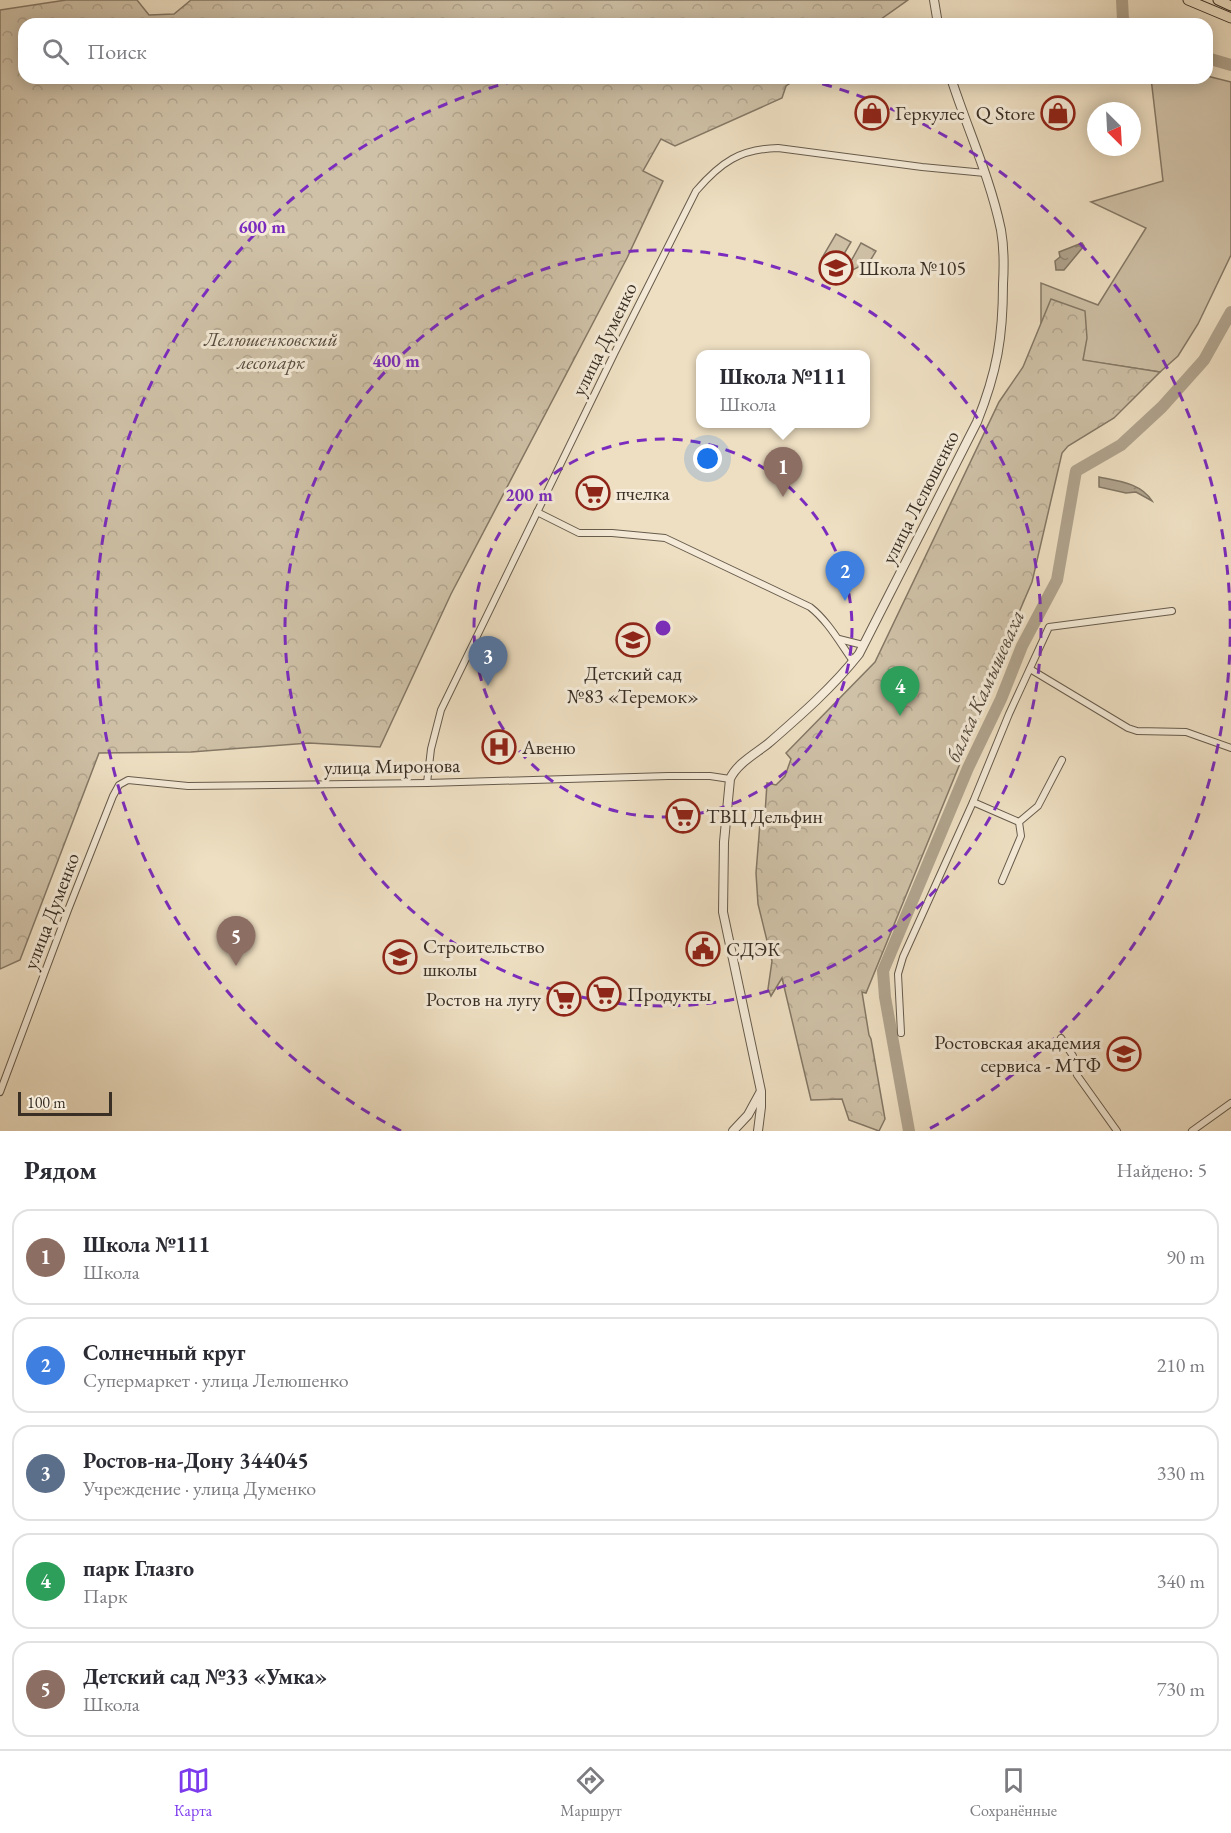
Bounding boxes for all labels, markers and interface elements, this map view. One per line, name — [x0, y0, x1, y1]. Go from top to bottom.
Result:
search box — [18, 18, 1213, 84]
icon: search — [39, 35, 72, 68]
text: Поиск — [87, 37, 147, 66]
shop icon: Геркулес — [854, 95, 890, 131]
shop icon: Q Store — [1040, 95, 1076, 131]
place label: Геркулес — [895, 100, 965, 126]
place label: Q Store — [976, 100, 1035, 126]
north arrow — [1087, 102, 1141, 156]
text: 600 m — [238, 215, 286, 238]
school or university icon: Школа №105 — [818, 250, 854, 286]
place label: Школа №105 — [859, 255, 966, 281]
street label: улица Думенко — [565, 278, 643, 400]
park label: Лелюшенковский лесопарк — [203, 326, 338, 375]
text: 400 m — [372, 349, 420, 372]
popup — [696, 350, 870, 428]
text: Школа №111 — [719, 362, 847, 391]
text: Школа — [719, 391, 776, 417]
street label: улица Лелюшенко — [875, 426, 965, 568]
your location — [693, 444, 722, 473]
pin: 1 — [764, 448, 802, 497]
supermarket icon: пчелка — [575, 475, 611, 511]
place label: пчелка — [616, 480, 670, 506]
text: 200 m — [505, 483, 553, 506]
pin: 2 — [826, 552, 864, 601]
water label: балка Камышеваха — [939, 606, 1030, 766]
centre of rings — [653, 618, 673, 638]
school or university icon: Детский сад №83 «Теремок» — [615, 622, 651, 658]
pin: 3 — [468, 636, 508, 686]
place label: Детский сад №83 «Теремок» — [567, 660, 699, 709]
pin: 4 — [880, 666, 920, 716]
hospital icon: Авеню — [481, 729, 517, 765]
place label: Авеню — [521, 734, 576, 760]
street label: улица Миронова — [324, 752, 460, 780]
supermarket icon: ТВЦ Дельфин — [665, 798, 701, 834]
place label: ТВЦ Дельфин — [706, 803, 823, 829]
street label: улица Думенко — [17, 849, 85, 973]
pin: 5 — [216, 916, 256, 966]
public building icon: СДЭК — [685, 931, 721, 967]
place label: Строительство школы — [423, 933, 545, 982]
place label: СДЭК — [726, 936, 781, 962]
school or university icon: Строительство школы — [382, 939, 418, 975]
supermarket icon: Продукты — [586, 976, 622, 1012]
supermarket icon: Ростов на лугу — [546, 981, 582, 1017]
place label: Продукты — [627, 981, 711, 1007]
place label: Ростов на лугу — [426, 986, 541, 1012]
place label: Ростовская академия сервиса - МТФ — [934, 1029, 1101, 1078]
school or university icon: Ростовская академия сервиса - МТФ — [1106, 1036, 1142, 1072]
scale bar — [18, 1089, 112, 1116]
text: 100 m — [27, 1092, 66, 1113]
text: Рядом — [24, 1153, 97, 1187]
text: Найдено: 5 — [1116, 1157, 1207, 1183]
text: Школа №111 — [83, 1230, 210, 1259]
text: 1 — [40, 1244, 51, 1270]
text: 90 m — [1166, 1244, 1205, 1270]
text: Школа — [83, 1259, 140, 1285]
text: Солнечный круг — [83, 1338, 245, 1367]
text: 2 — [40, 1352, 51, 1378]
text: 210 m — [1157, 1352, 1205, 1378]
text: Супермаркет · улица Лелюшенко — [83, 1367, 349, 1393]
text: Ростов-на-Дону 344045 — [83, 1446, 309, 1475]
text: 3 — [40, 1460, 51, 1486]
text: 330 m — [1157, 1460, 1205, 1486]
text: Учреждение · улица Думенко — [83, 1475, 316, 1501]
text: парк Глазго — [83, 1554, 194, 1583]
text: 4 — [40, 1568, 51, 1594]
text: 340 m — [1157, 1568, 1205, 1594]
text: Парк — [83, 1583, 127, 1609]
text: Детский сад №33 «Умка» — [83, 1662, 327, 1691]
text: 5 — [40, 1676, 51, 1702]
text: 730 m — [1157, 1676, 1205, 1702]
text: Школа — [83, 1691, 140, 1717]
tab: Карта — [174, 1764, 212, 1821]
tab: Маршрут — [560, 1764, 622, 1821]
tab: Сохранённые — [970, 1764, 1057, 1821]

